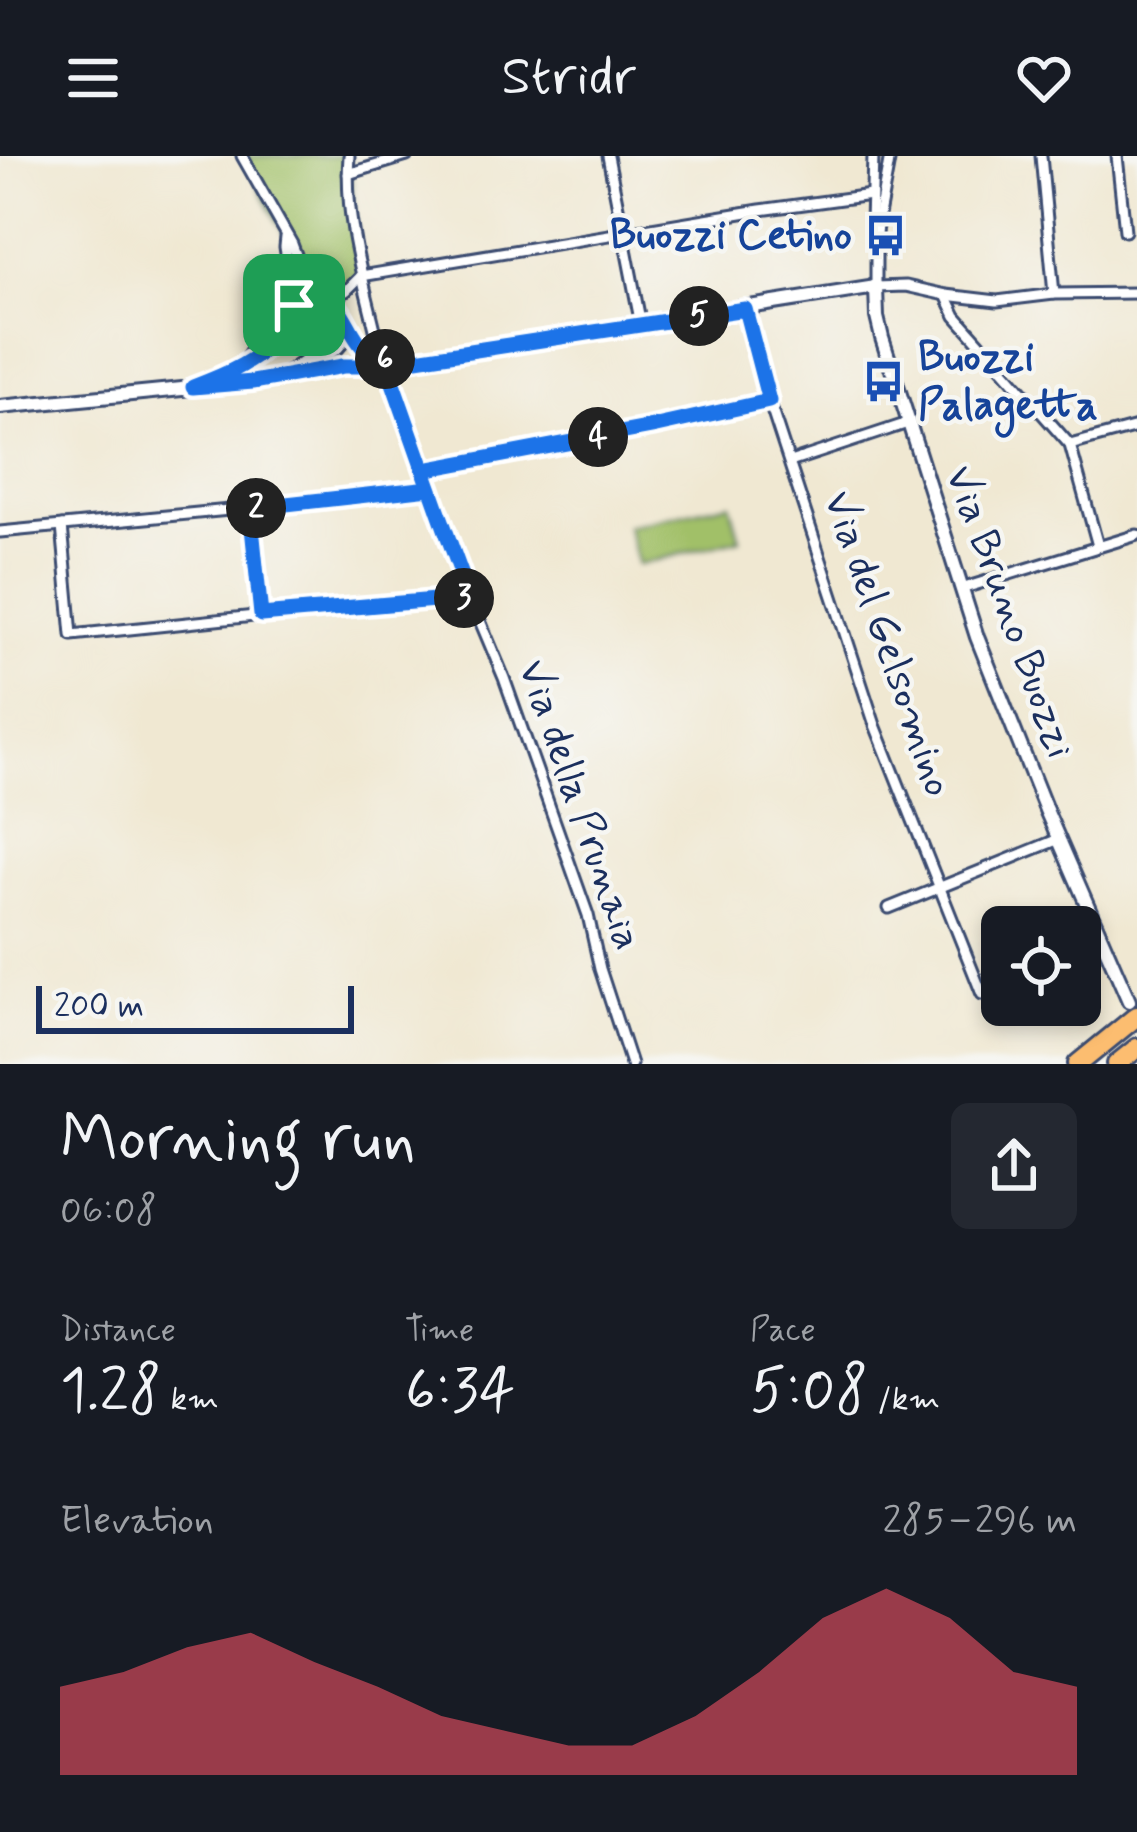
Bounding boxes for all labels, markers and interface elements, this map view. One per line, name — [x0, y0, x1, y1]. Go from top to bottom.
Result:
text: Stridr — [501, 43, 636, 114]
icon: menu — [60, 45, 126, 111]
icon: heart — [1011, 45, 1077, 111]
place label: Buozzi Cetino — [610, 209, 852, 264]
bus stop icon: Buozzi Cetino — [863, 213, 909, 259]
pin — [243, 254, 345, 356]
icon: arrive — [261, 272, 327, 338]
pin: 5 — [669, 286, 729, 346]
text: 5 — [689, 294, 709, 338]
pin: 6 — [355, 329, 415, 389]
place label: Buozzi Palagetta — [918, 331, 1098, 438]
text: 6 — [377, 337, 393, 381]
bus stop icon: Buozzi Palagetta — [861, 359, 907, 405]
pin: 4 — [568, 407, 628, 467]
text: 4 — [588, 415, 608, 459]
street label: Via Bruno Buozzi — [931, 458, 1087, 766]
pin: 2 — [226, 478, 286, 538]
street label: Via del Gelsomino — [809, 484, 965, 804]
text: 2 — [248, 486, 264, 530]
pin: 3 — [434, 568, 494, 628]
text: 3 — [457, 576, 471, 620]
street label: Via della Prunaia — [504, 653, 654, 957]
map controls — [981, 906, 1101, 1026]
button: locate — [981, 906, 1101, 1026]
scale bar — [36, 980, 354, 1033]
text: 200 m — [54, 985, 144, 1029]
text: Morning run — [60, 1098, 416, 1184]
button: share — [951, 1103, 1077, 1229]
text: 06:08 — [60, 1186, 157, 1237]
text: Distance — [60, 1309, 176, 1353]
text: Time — [405, 1309, 474, 1353]
text: Pace — [750, 1309, 816, 1353]
text: 1.28 — [60, 1353, 162, 1432]
text: 6:34 — [405, 1353, 515, 1432]
text: 5:08 — [750, 1353, 868, 1432]
text: km — [162, 1378, 219, 1422]
text: /km — [868, 1378, 940, 1422]
text: Elevation — [60, 1496, 214, 1547]
text: 285–296 m — [883, 1496, 1077, 1547]

